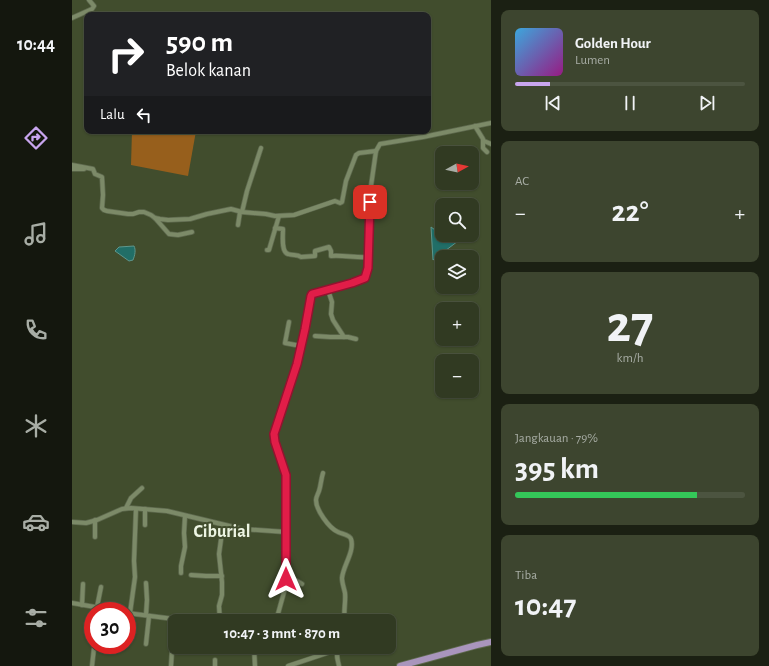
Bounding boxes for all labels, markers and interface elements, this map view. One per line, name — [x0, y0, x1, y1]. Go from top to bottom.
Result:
icon: right — [100, 28, 152, 80]
text: 590 m — [166, 29, 233, 57]
text: 10:44 — [17, 36, 55, 54]
text: Golden Hour — [575, 36, 651, 51]
text: Lumen — [575, 54, 610, 67]
text: Belok kanan — [166, 62, 251, 80]
icon: previous — [542, 92, 564, 114]
icon: pause — [619, 92, 641, 114]
icon: next — [696, 92, 718, 114]
icon: left — [133, 104, 155, 126]
text: Lalu — [100, 107, 125, 122]
icon: directions — [22, 124, 50, 152]
north arrow — [435, 146, 479, 190]
map controls — [435, 146, 479, 398]
text: AC — [515, 175, 529, 188]
pin — [353, 185, 387, 219]
icon: arrive — [359, 191, 381, 213]
text: 22° — [611, 197, 649, 227]
button: search — [435, 198, 479, 242]
text: − — [515, 202, 526, 224]
text: + — [734, 202, 745, 224]
icon: music — [22, 220, 50, 248]
button: layers — [435, 250, 479, 294]
text: 27 — [607, 299, 653, 351]
button: + — [435, 302, 479, 346]
icon: phone — [22, 316, 50, 344]
text: km/h — [617, 352, 643, 365]
button: − — [435, 354, 479, 398]
icon: climate — [22, 412, 50, 440]
text: Jangkauan · 79% — [515, 432, 598, 445]
text: 395 km — [515, 454, 599, 484]
icon: car — [22, 508, 50, 536]
district label: Ciburial — [193, 523, 251, 541]
position arrow — [265, 558, 307, 600]
text: Tiba — [515, 569, 537, 582]
text: 10:47 — [515, 591, 576, 621]
speed limit sign: 30 — [84, 602, 136, 654]
icon: filters — [22, 604, 50, 632]
text: 10:47 · 3 mnt · 870 m — [224, 626, 340, 641]

